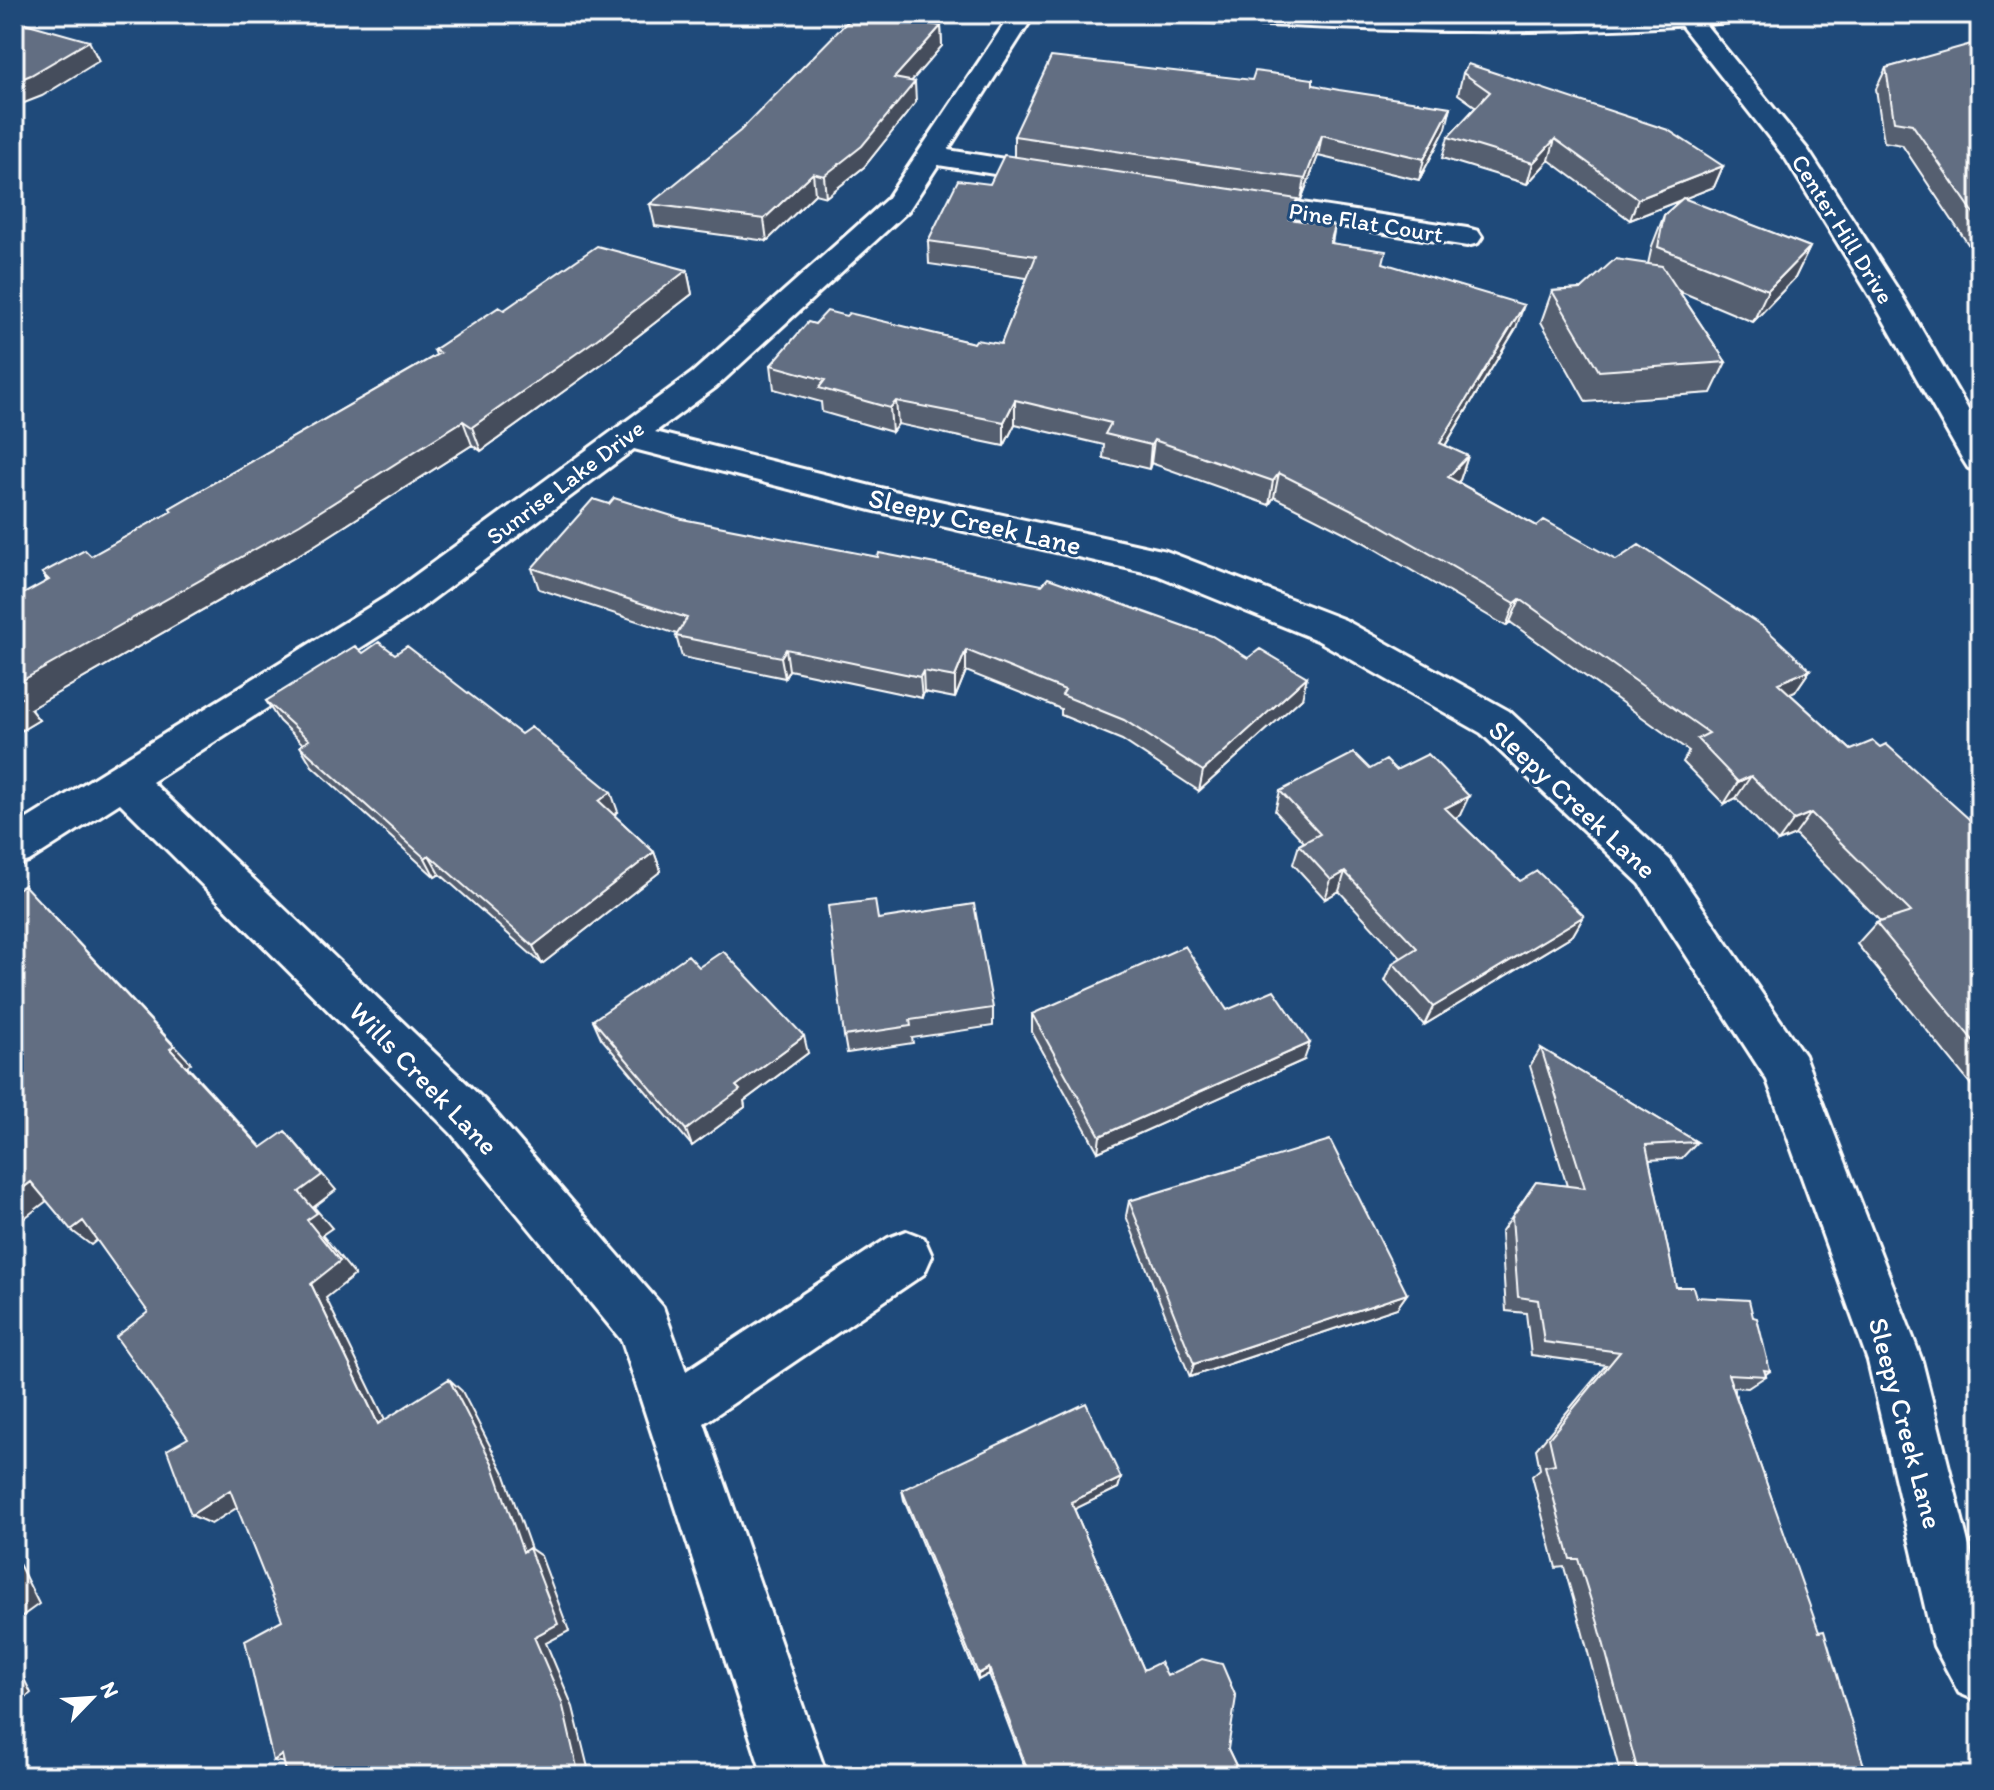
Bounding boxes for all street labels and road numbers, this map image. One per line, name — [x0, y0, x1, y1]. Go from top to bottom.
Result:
street label: Center Hill Drive — [1785, 149, 1901, 309]
street label: Pine Flat Court — [1287, 196, 1445, 248]
street label: Sunrise Lake Drive — [480, 413, 650, 551]
street label: Sleepy Creek Lane — [865, 480, 1085, 562]
street label: Sleepy Creek Lane — [1482, 712, 1664, 886]
street label: Wills Creek Lane — [342, 994, 506, 1162]
street label: Sleepy Creek Lane — [1861, 1314, 1951, 1532]

